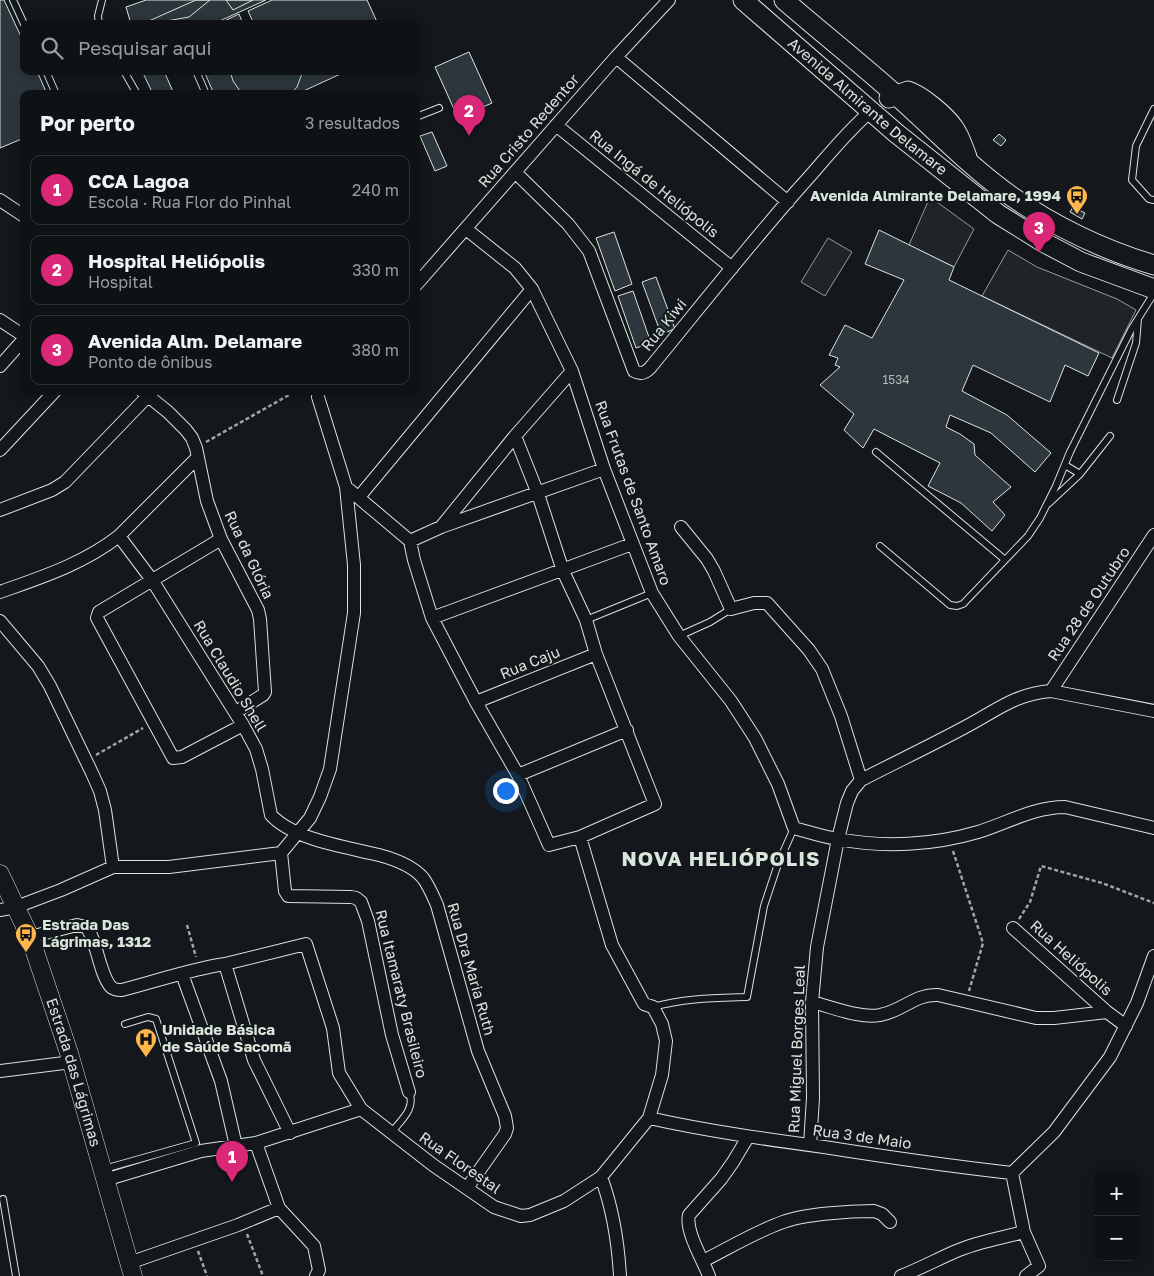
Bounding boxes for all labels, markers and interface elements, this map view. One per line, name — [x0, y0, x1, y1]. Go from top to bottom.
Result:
search box — [20, 20, 420, 75]
street label: Avenida Almirante Delamare — [785, 33, 952, 179]
icon: search — [38, 34, 66, 62]
text: Pesquisar aqui — [78, 36, 212, 59]
street label: Rua Cristo Redentor — [474, 70, 583, 191]
pin: 2 — [453, 95, 485, 136]
text: Por perto — [40, 110, 135, 136]
text: 3 resultados — [305, 113, 400, 133]
street label: Rua Ingá de Heliópolis — [586, 126, 723, 241]
text: CCA Lagoa — [88, 169, 189, 192]
text: 1 — [53, 180, 61, 200]
text: 240 m — [352, 180, 399, 200]
bus stop icon: Avenida Almirante Delamare, 1994 — [1065, 184, 1089, 215]
place label: Avenida Almirante Delamare, 1994 — [810, 186, 1061, 204]
text: Escola · Rua Flor do Pinhal — [88, 192, 291, 212]
pin: 3 — [1023, 212, 1055, 253]
text: Hospital Heliópolis — [88, 249, 265, 272]
text: 2 — [52, 260, 62, 280]
text: 330 m — [352, 260, 399, 280]
text: Hospital — [88, 272, 153, 292]
street label: Rua Kiwi — [637, 295, 690, 354]
text: Avenida Alm. Delamare — [88, 329, 302, 352]
text: 3 — [52, 340, 62, 360]
text: 380 m — [352, 340, 399, 360]
text: Ponto de ônibus — [88, 352, 212, 372]
house number: 1534 — [882, 372, 910, 387]
street label: Rua Frutas de Santo Amaro — [592, 398, 676, 588]
street label: Rua da Glória — [222, 508, 278, 602]
street label: Rua 28 de Outubro — [1043, 543, 1133, 664]
street label: Rua Claudio Shell — [190, 616, 271, 735]
street label: Rua Caju — [497, 642, 562, 682]
your location — [493, 778, 519, 804]
district label: NOVA HELIÓPOLIS — [622, 846, 820, 870]
street label: Rua Dra Maria Ruth — [444, 900, 500, 1037]
street label: Rua Itamaraty Brasileiro — [372, 908, 432, 1080]
place label: Estrada Das Lágrimas, 1312 — [42, 915, 151, 950]
street label: Rua Heliópolis — [1027, 916, 1116, 999]
bus stop icon: Estrada Das Lágrimas, 1312 — [14, 922, 38, 953]
street label: Rua Miguel Borges Leal — [784, 964, 808, 1133]
street label: Estrada das Lágrimas — [43, 996, 105, 1148]
place label: Unidade Básica de Saúde Sacomã — [162, 1020, 292, 1055]
hospital icon: Unidade Básica de Saúde Sacomã — [134, 1027, 158, 1058]
street label: Rua 3 de Maio — [811, 1120, 913, 1152]
street label: Rua Florestal — [416, 1127, 505, 1197]
pin: 1 — [216, 1141, 248, 1182]
map controls — [1094, 1171, 1139, 1261]
button: + — [1094, 1171, 1139, 1216]
button: − — [1094, 1216, 1139, 1261]

